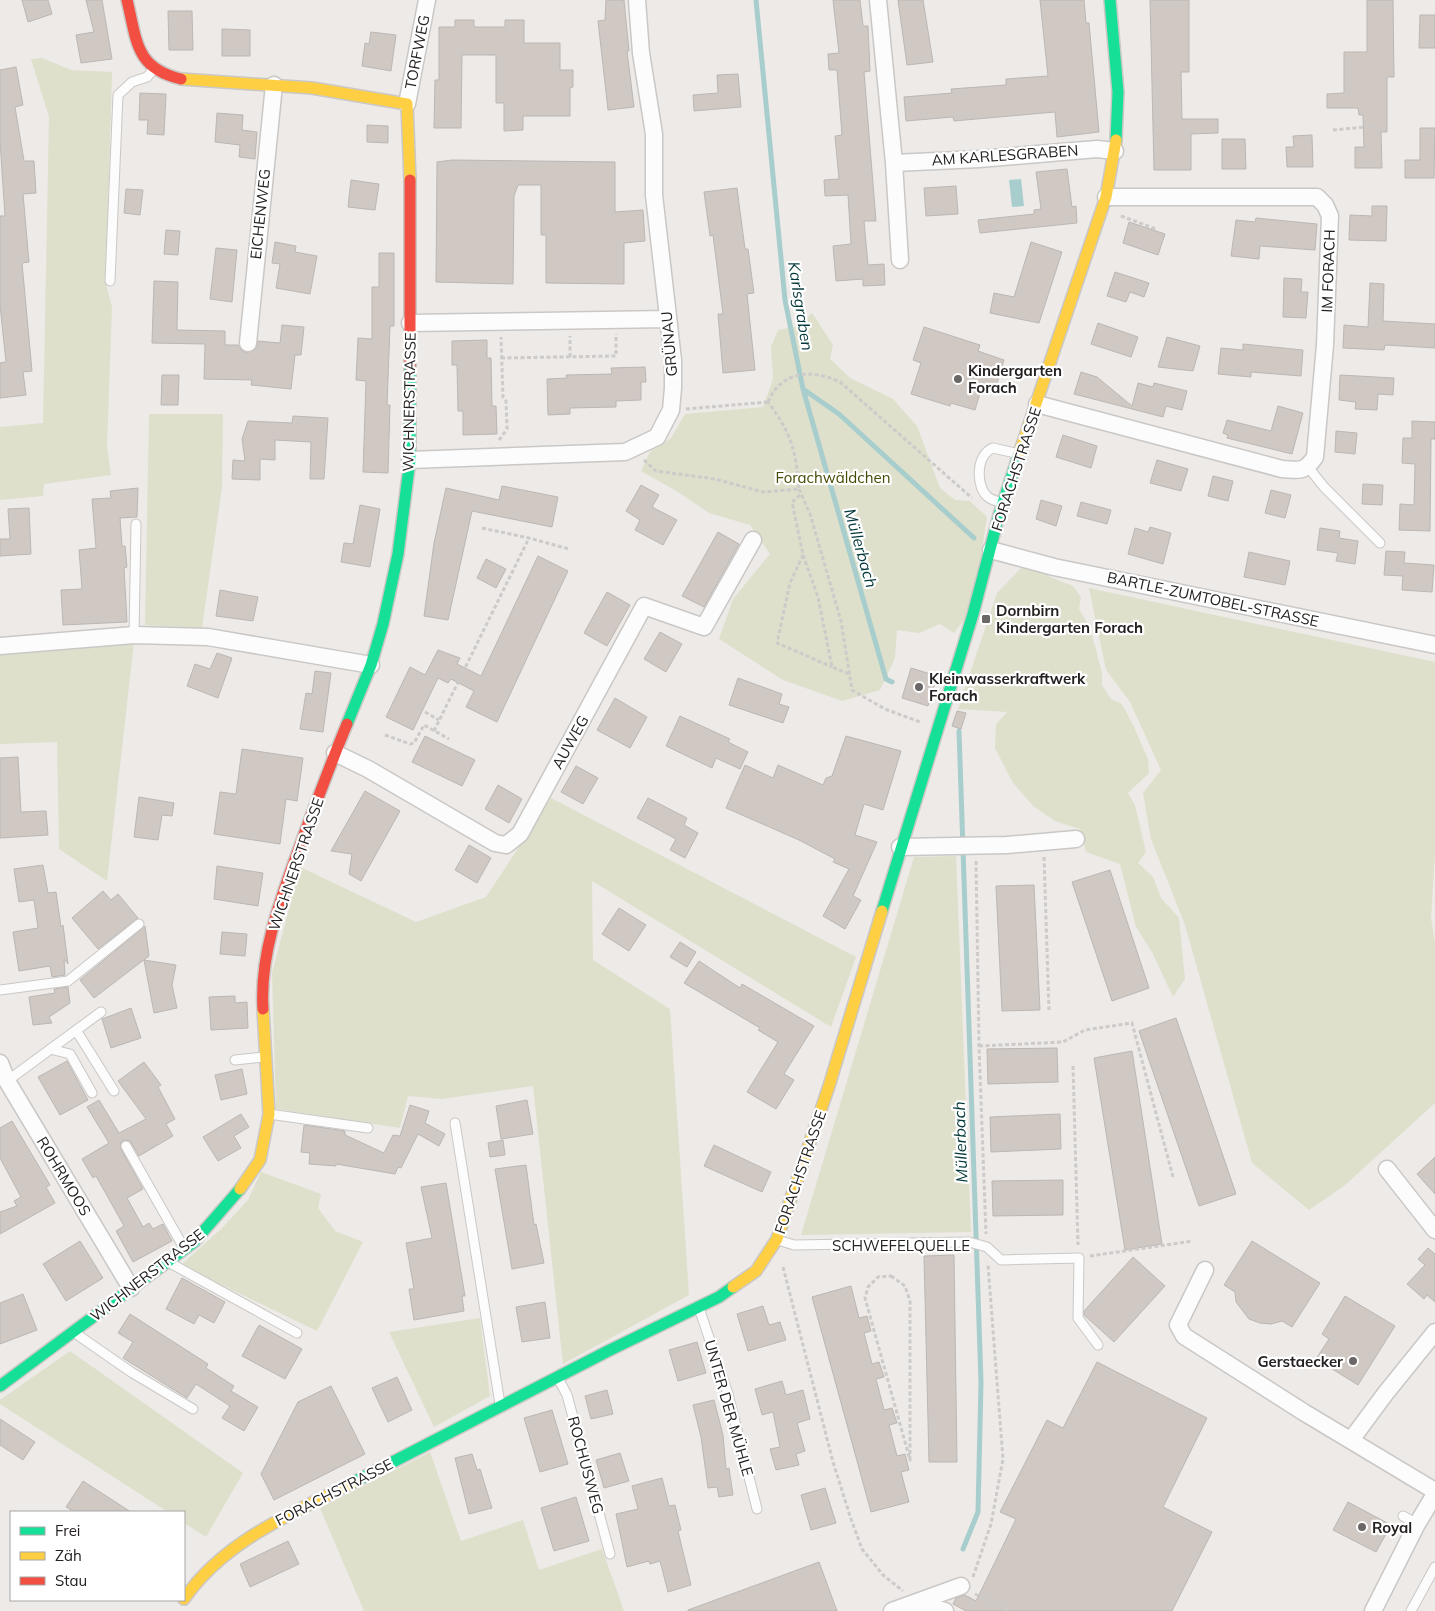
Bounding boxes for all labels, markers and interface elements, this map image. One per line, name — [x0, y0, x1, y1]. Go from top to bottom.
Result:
street label: TORFWEG — [400, 13, 434, 91]
street label: AM KARLESGRABEN — [931, 140, 1079, 170]
street label: EICHENWEG — [246, 168, 274, 260]
street label: IM FORACH — [1317, 229, 1339, 313]
water label: Karlsgraben — [784, 260, 818, 352]
street label: GRÜNAU — [657, 311, 681, 377]
street label: WICHNERSTRASSE — [398, 332, 420, 472]
place label: Kindergarten Forach — [968, 361, 1062, 397]
marker: Kindergarten Forach — [952, 373, 964, 385]
street label: FORACHSTRASSE — [987, 404, 1045, 533]
park label: Forachwäldchen — [776, 468, 891, 487]
water label: Müllerbach — [840, 506, 882, 590]
street label: BARTLE-ZUMTOBEL-STRASSE — [1105, 567, 1321, 631]
place label: Dornbirn Kindergarten Forach — [996, 601, 1143, 637]
marker: Dornbirn Kindergarten Forach — [980, 613, 992, 625]
place label: Kleinwasserkraftwerk Forach — [929, 669, 1086, 705]
marker: Kleinwasserkraftwerk Forach — [913, 681, 925, 693]
street label: AUWEG — [548, 712, 592, 772]
street label: WICHNERSTRASSE — [264, 795, 328, 933]
water label: Müllerbach — [949, 1101, 971, 1183]
street label: FORACHSTRASSE — [770, 1108, 830, 1236]
street label: ROHRMOOS — [33, 1133, 95, 1219]
street label: WICHNERSTRASSE — [86, 1224, 208, 1325]
street label: SCHWEFELQUELLE — [832, 1236, 970, 1255]
street label: UNTER DER MÜHLE — [700, 1338, 758, 1479]
place label: Gerstaecker — [1257, 1352, 1343, 1371]
marker: Gerstaecker — [1347, 1355, 1359, 1367]
street label: ROCHUSWEG — [564, 1414, 608, 1516]
street label: FORACHSTRASSE — [272, 1454, 396, 1530]
legend — [10, 1511, 185, 1601]
place label: Royal — [1372, 1518, 1412, 1537]
text: Frei — [55, 1521, 80, 1540]
marker: Royal — [1356, 1521, 1368, 1533]
text: Zäh — [55, 1546, 82, 1565]
text: Stau — [55, 1571, 87, 1590]

